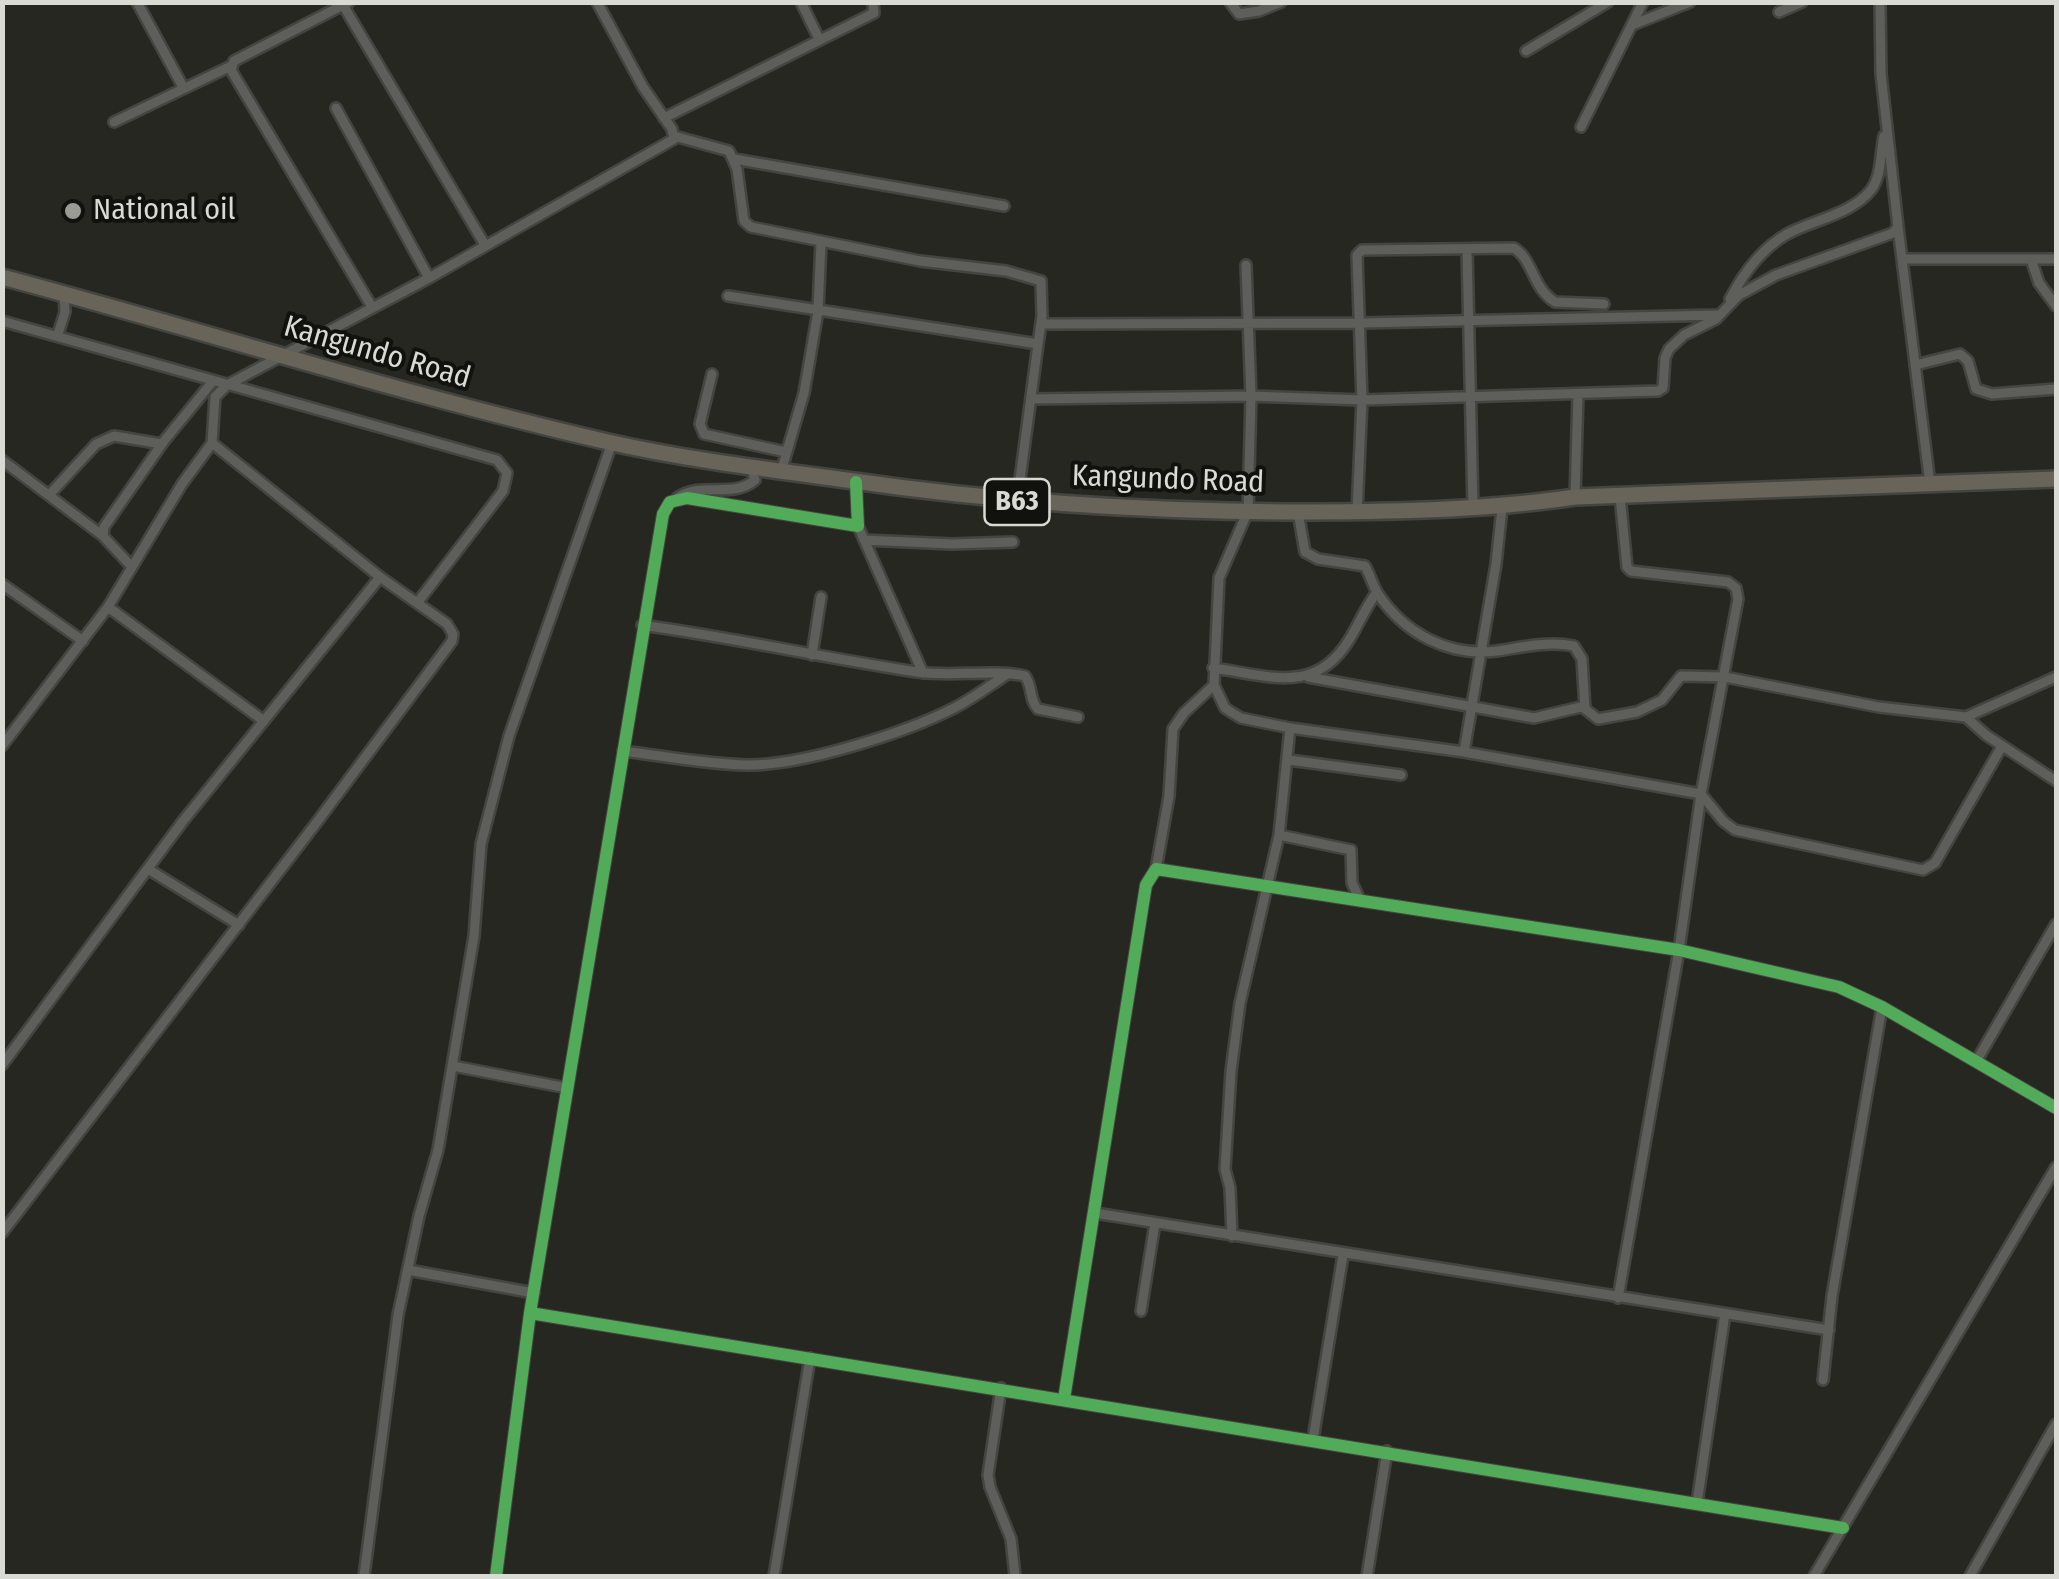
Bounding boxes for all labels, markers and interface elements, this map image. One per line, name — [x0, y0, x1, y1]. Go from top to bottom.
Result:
place label: National oil — [93, 193, 235, 229]
marker: National oil — [62, 200, 84, 222]
street label: Kangundo Road — [279, 309, 475, 397]
street label: Kangundo Road — [1071, 459, 1265, 501]
road number: B63 — [984, 479, 1050, 525]

